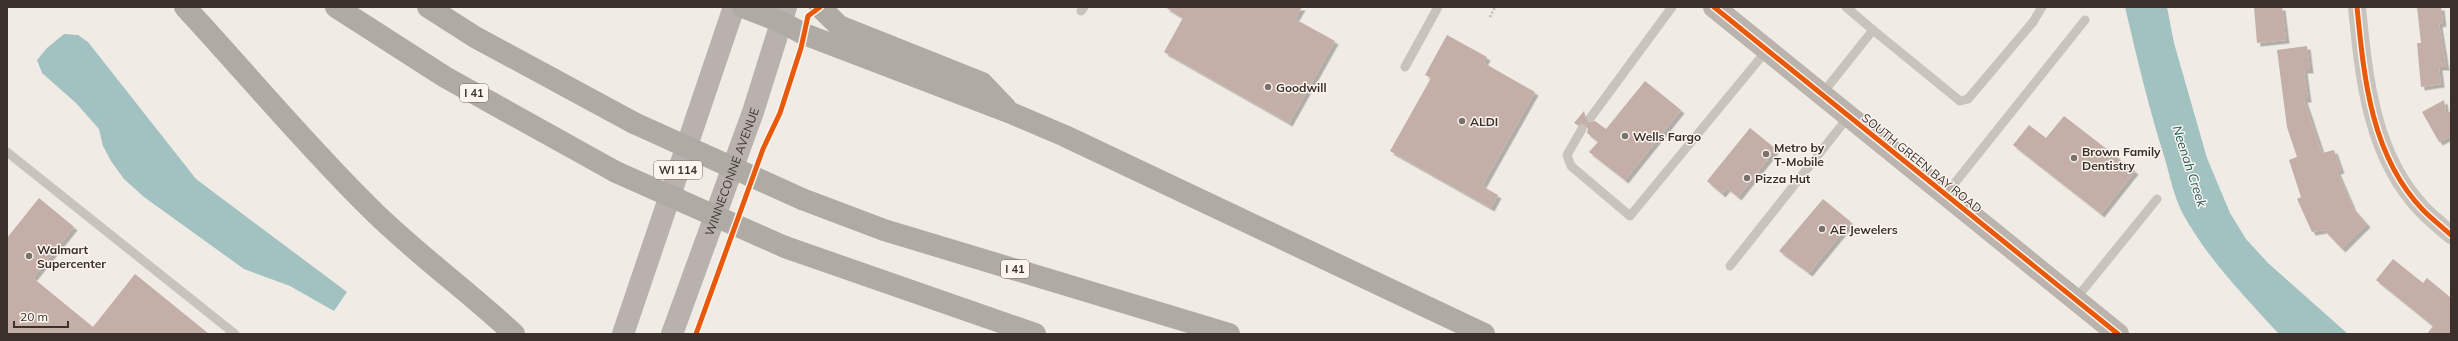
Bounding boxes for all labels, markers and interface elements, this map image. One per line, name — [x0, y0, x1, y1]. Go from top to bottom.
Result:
place label: Goodwill — [1276, 80, 1327, 95]
marker: Goodwill — [1263, 82, 1273, 92]
road number: I 41 — [460, 84, 488, 102]
street label: WINNECONNE AVENUE — [701, 106, 761, 238]
street label: SOUTH GREEN BAY ROAD — [1859, 110, 1985, 216]
place label: ALDI — [1470, 114, 1498, 129]
marker: ALDI — [1457, 116, 1467, 126]
water label: Neenah Creek — [2169, 123, 2211, 209]
place label: Wells Fargo — [1633, 129, 1701, 144]
marker: Wells Fargo — [1620, 131, 1630, 141]
place label: Metro by T-Mobile — [1774, 140, 1825, 169]
place label: Brown Family Dentistry — [2082, 144, 2161, 173]
marker: Metro by T-Mobile — [1761, 149, 1771, 159]
marker: Brown Family Dentistry — [2069, 153, 2079, 163]
road number: WI 114 — [654, 161, 702, 179]
place label: Pizza Hut — [1755, 171, 1811, 186]
marker: Pizza Hut — [1742, 173, 1752, 183]
place label: AE Jewelers — [1830, 222, 1898, 237]
marker: AE Jewelers — [1817, 224, 1827, 234]
place label: Walmart Supercenter — [37, 242, 106, 271]
marker: Walmart Supercenter — [24, 251, 34, 261]
road number: I 41 — [1001, 260, 1029, 278]
scale bar — [14, 303, 68, 329]
text: 20 m — [20, 309, 48, 324]

